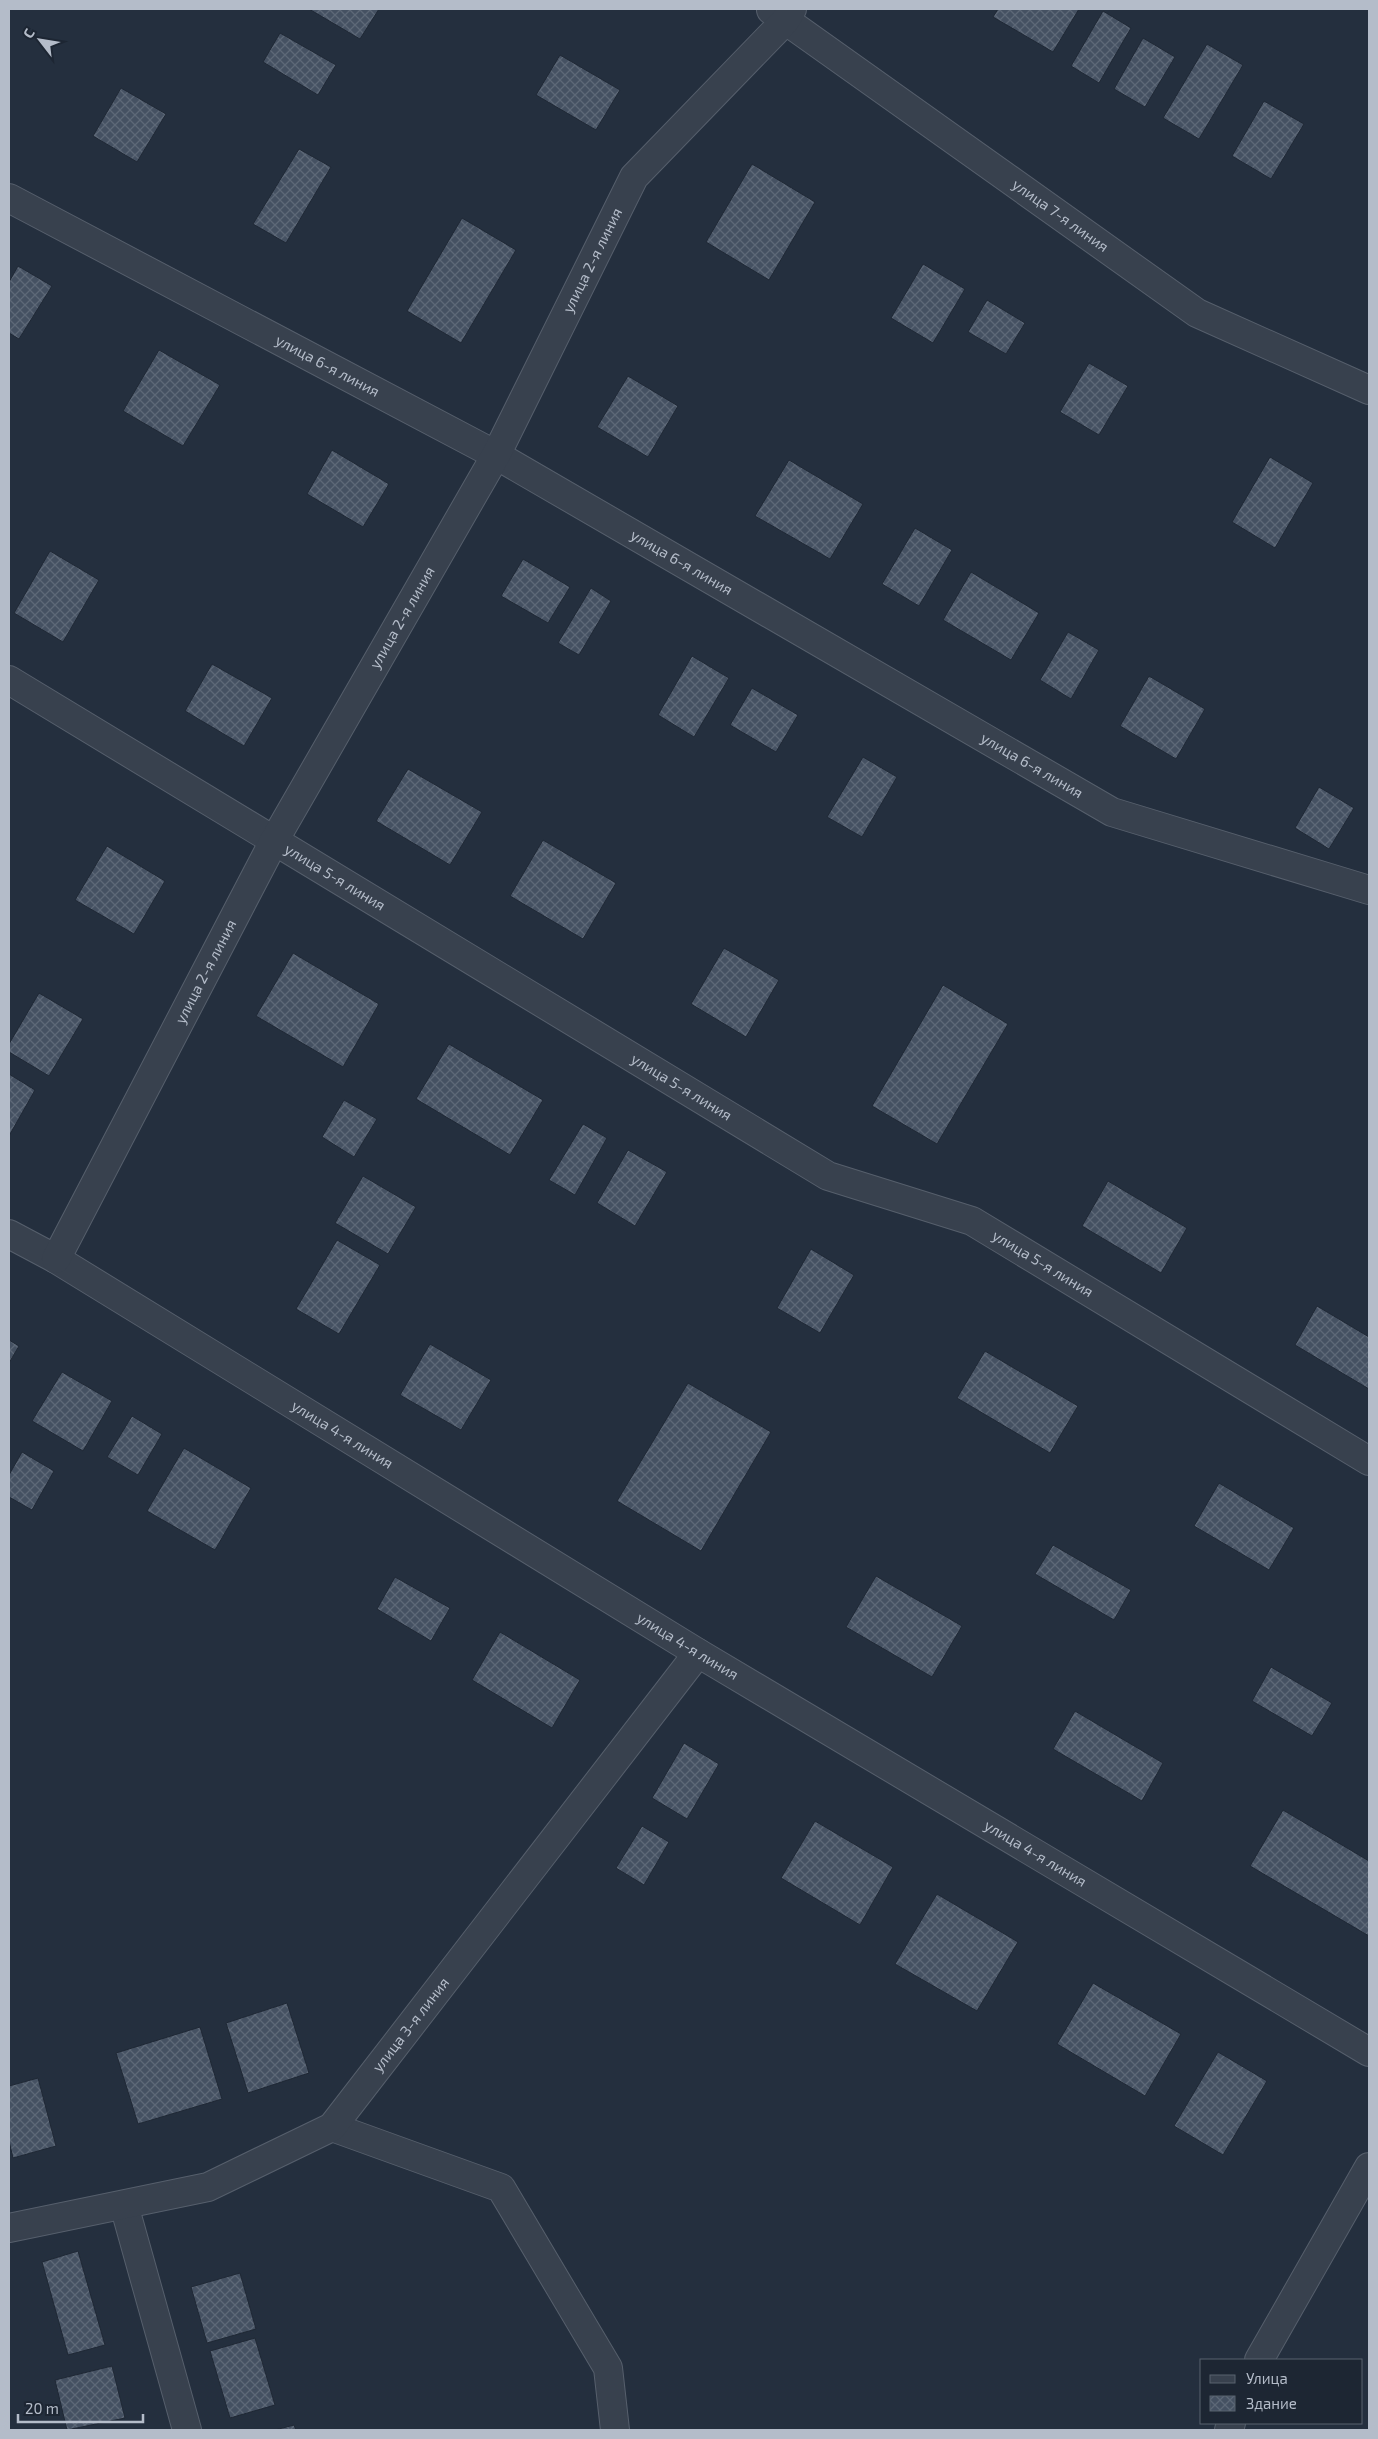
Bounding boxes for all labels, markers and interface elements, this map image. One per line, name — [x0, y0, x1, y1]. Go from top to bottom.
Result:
north arrow — [15, 15, 65, 65]
text: С — [19, 25, 38, 41]
street label: улица 7-я линия — [1009, 175, 1112, 255]
street label: улица 2-я линия — [558, 204, 625, 316]
street label: улица 6-я линия — [272, 330, 383, 400]
street label: улица 6-я линия — [627, 525, 736, 598]
street label: улица 2-я линия — [365, 563, 438, 672]
street label: улица 6-я линия — [978, 728, 1087, 801]
street label: улица 5-я линия — [281, 839, 389, 914]
street label: улица 2-я линия — [170, 916, 239, 1027]
street label: улица 5-я линия — [628, 1049, 735, 1124]
street label: улица 5-я линия — [989, 1226, 1097, 1300]
street label: улица 4-я линия — [288, 1396, 397, 1472]
street label: улица 4-я линия — [633, 1608, 742, 1683]
street label: улица 4-я линия — [981, 1815, 1090, 1890]
street label: улица 3-я линия — [368, 1973, 452, 2076]
legend — [1200, 2359, 1363, 2424]
text: Улица — [1246, 2369, 1288, 2387]
scale bar — [18, 2392, 142, 2424]
text: Здание — [1246, 2394, 1297, 2412]
text: 20 m — [25, 2399, 59, 2417]

